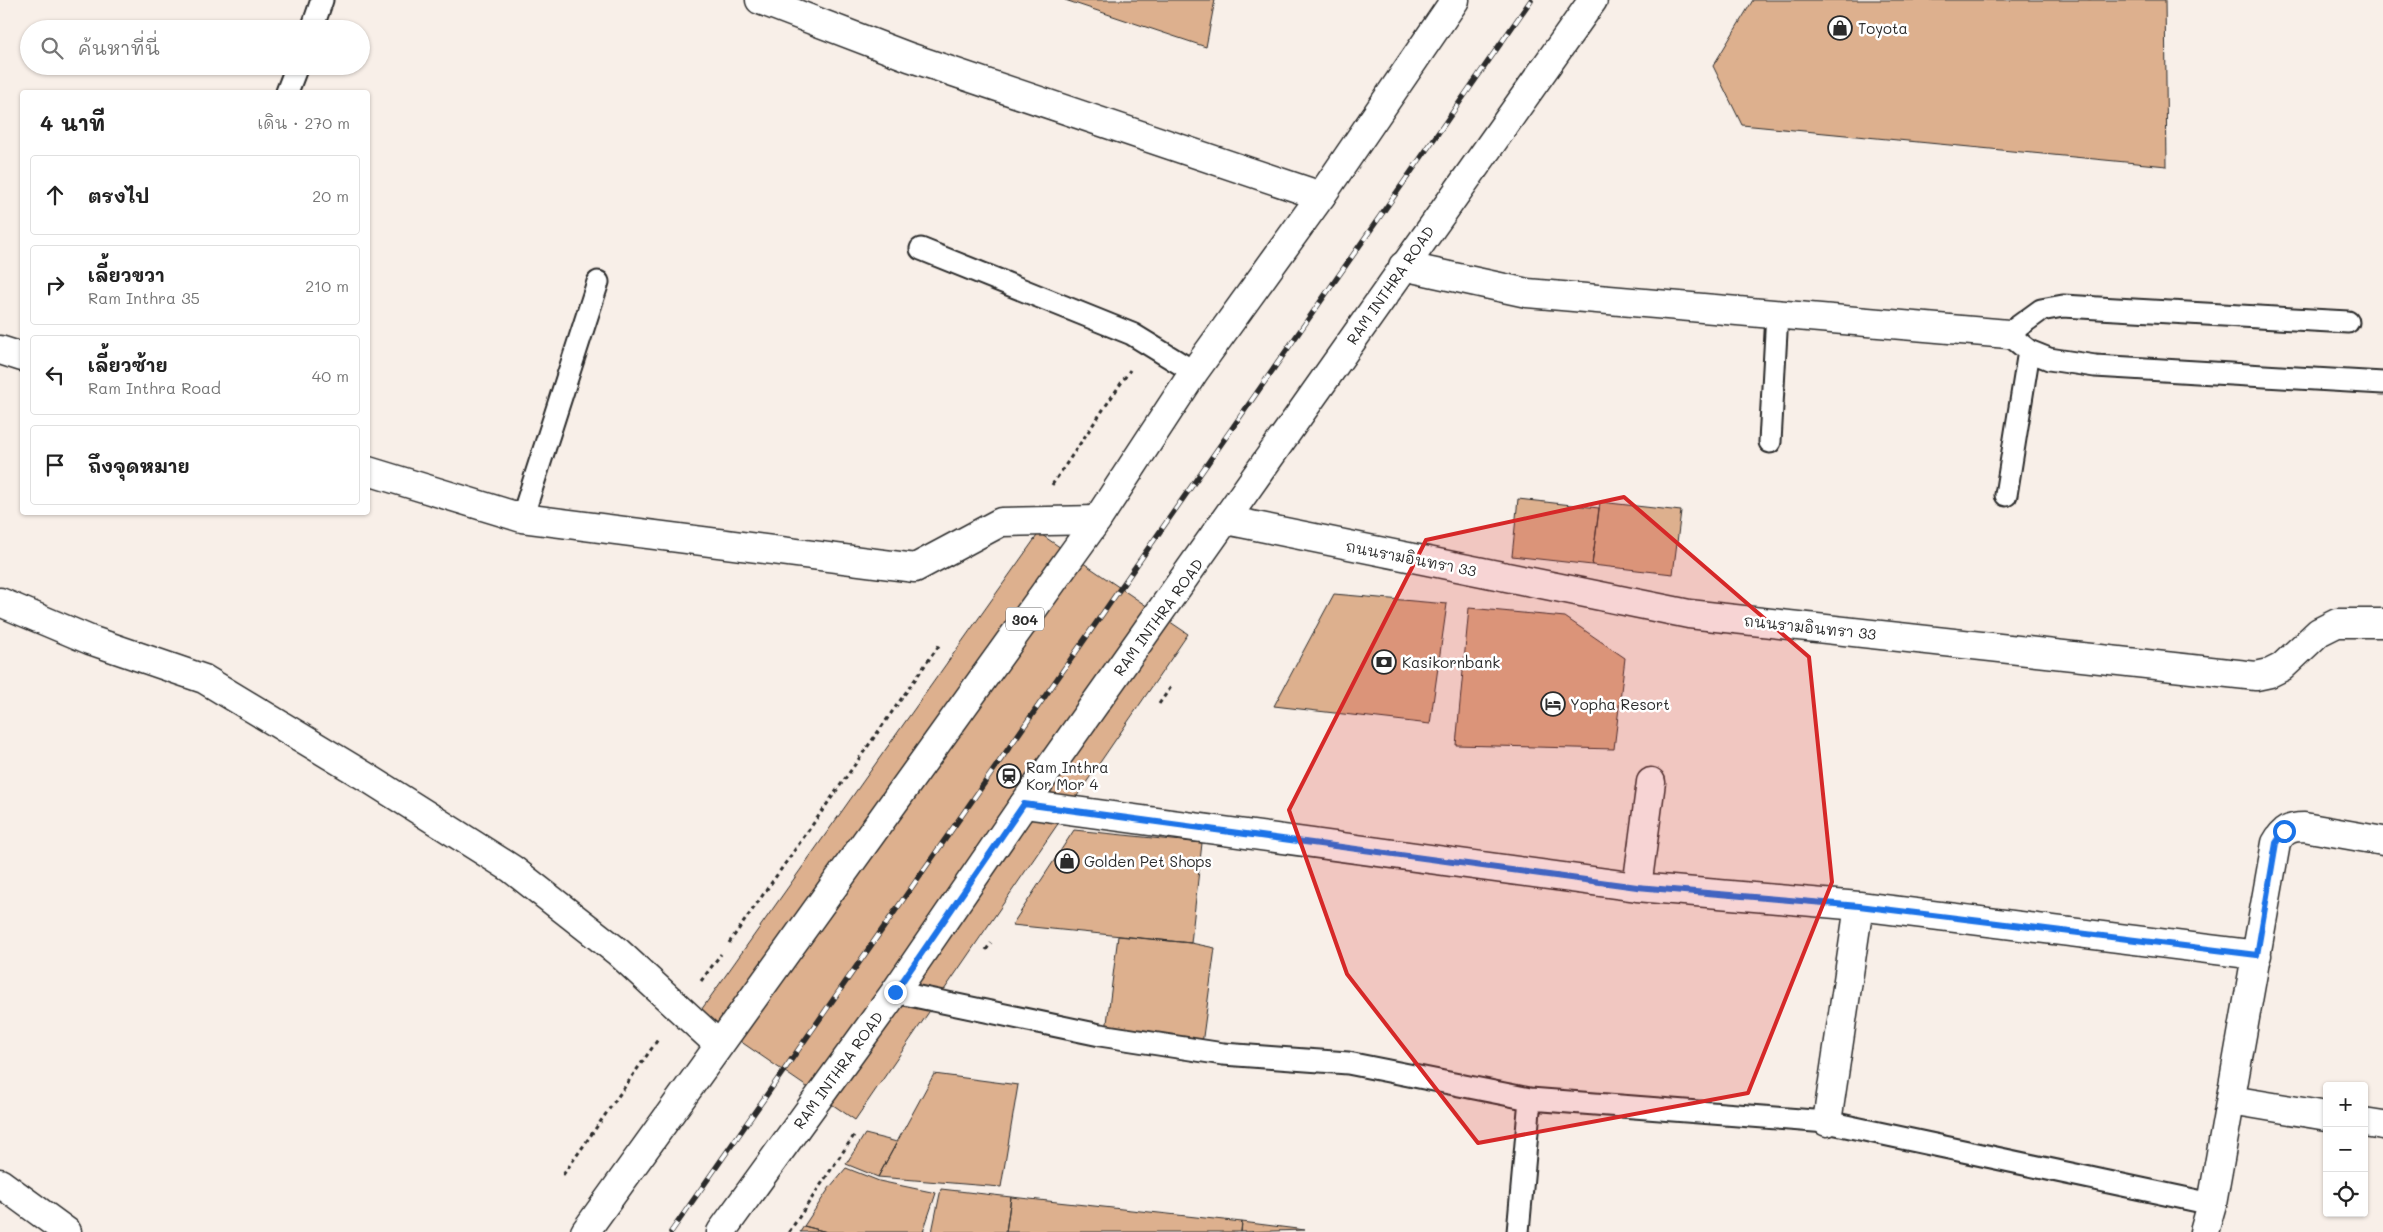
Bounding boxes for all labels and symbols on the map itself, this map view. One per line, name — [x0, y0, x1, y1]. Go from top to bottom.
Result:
shop icon: Toyota — [1827, 15, 1853, 41]
place label: Toyota — [1858, 18, 1908, 38]
street label: RAM INTHRA ROAD — [1342, 222, 1438, 348]
street label: ถนนรามอินทรา 33 — [1344, 536, 1478, 581]
street label: RAM INTHRA ROAD — [1109, 554, 1207, 680]
road number: 304 — [1006, 608, 1044, 630]
street label: ถนนรามอินทรา 33 — [1743, 610, 1877, 644]
bank icon: Kasikornbank — [1371, 649, 1397, 675]
place label: Kasikornbank — [1402, 652, 1500, 672]
hotel icon: Yopha Resort — [1540, 691, 1566, 717]
place label: Yopha Resort — [1570, 694, 1670, 714]
place label: Ram Inthra Kor Mor 4 — [1026, 757, 1109, 794]
station icon: Ram Inthra Kor Mor 4 — [996, 763, 1022, 789]
route start — [2273, 820, 2296, 843]
shop icon: Golden Pet Shops — [1054, 848, 1080, 874]
place label: Golden Pet Shops — [1084, 851, 1212, 871]
route end — [884, 981, 907, 1004]
street label: RAM INTHRA ROAD — [789, 1007, 887, 1133]

